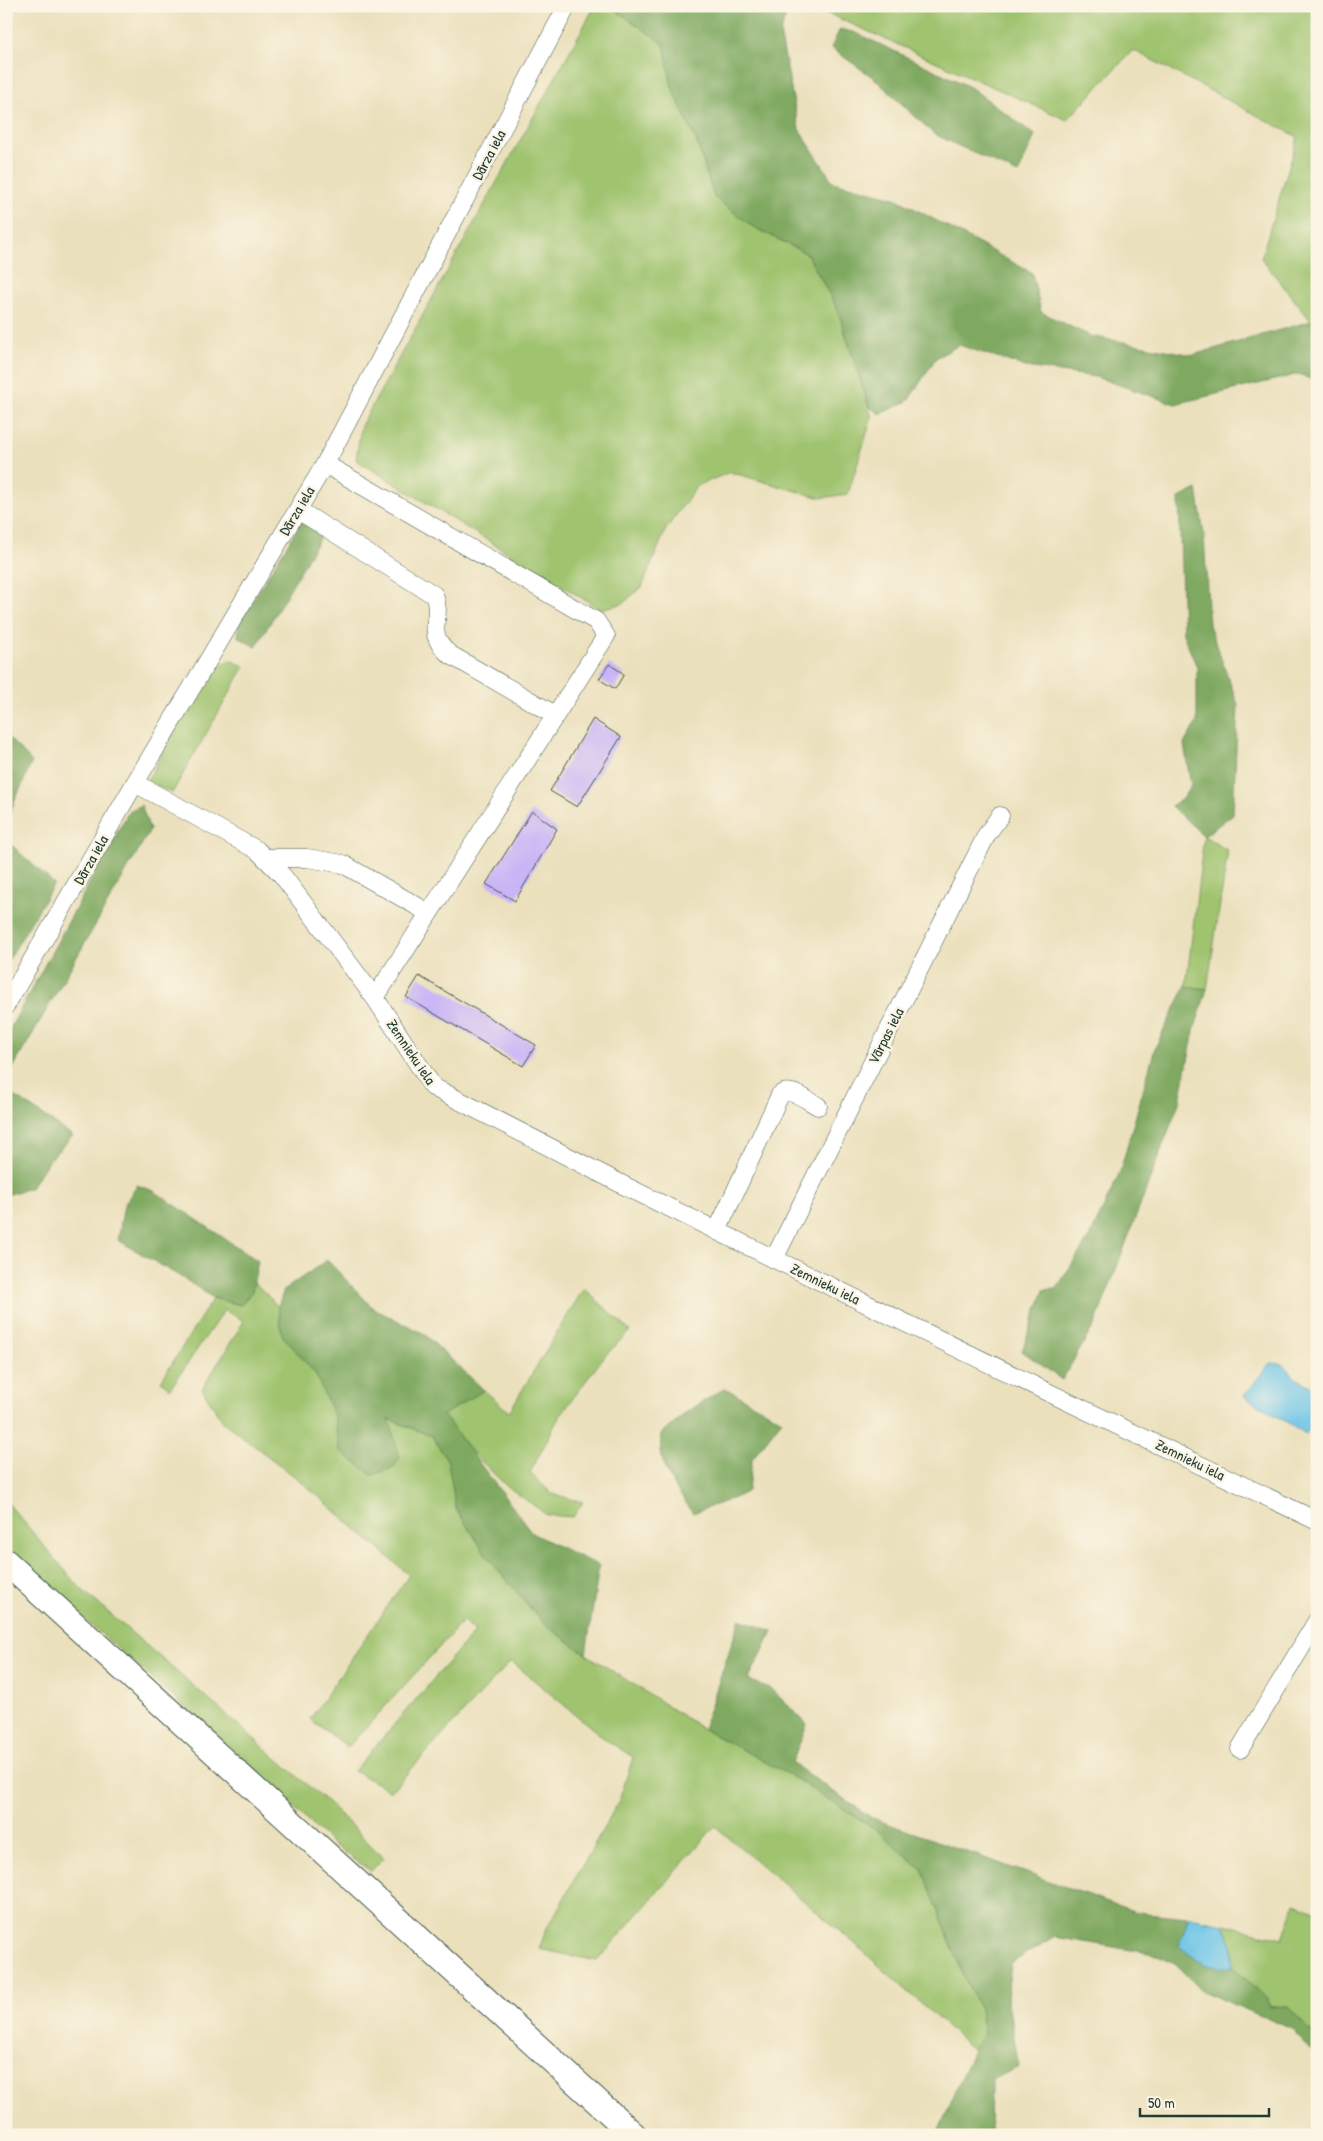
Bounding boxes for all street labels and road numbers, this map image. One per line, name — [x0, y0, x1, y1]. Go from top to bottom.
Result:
street label: Dārza iela — [467, 126, 510, 183]
street label: Dārza iela — [274, 482, 319, 539]
street label: Dārza iela — [68, 831, 113, 888]
street label: Vārpas iela — [862, 1004, 909, 1068]
street label: Zemnieku iela — [382, 1015, 441, 1089]
street label: Zemnieku iela — [787, 1258, 864, 1309]
street label: Zemnieku iela — [1152, 1434, 1229, 1485]

